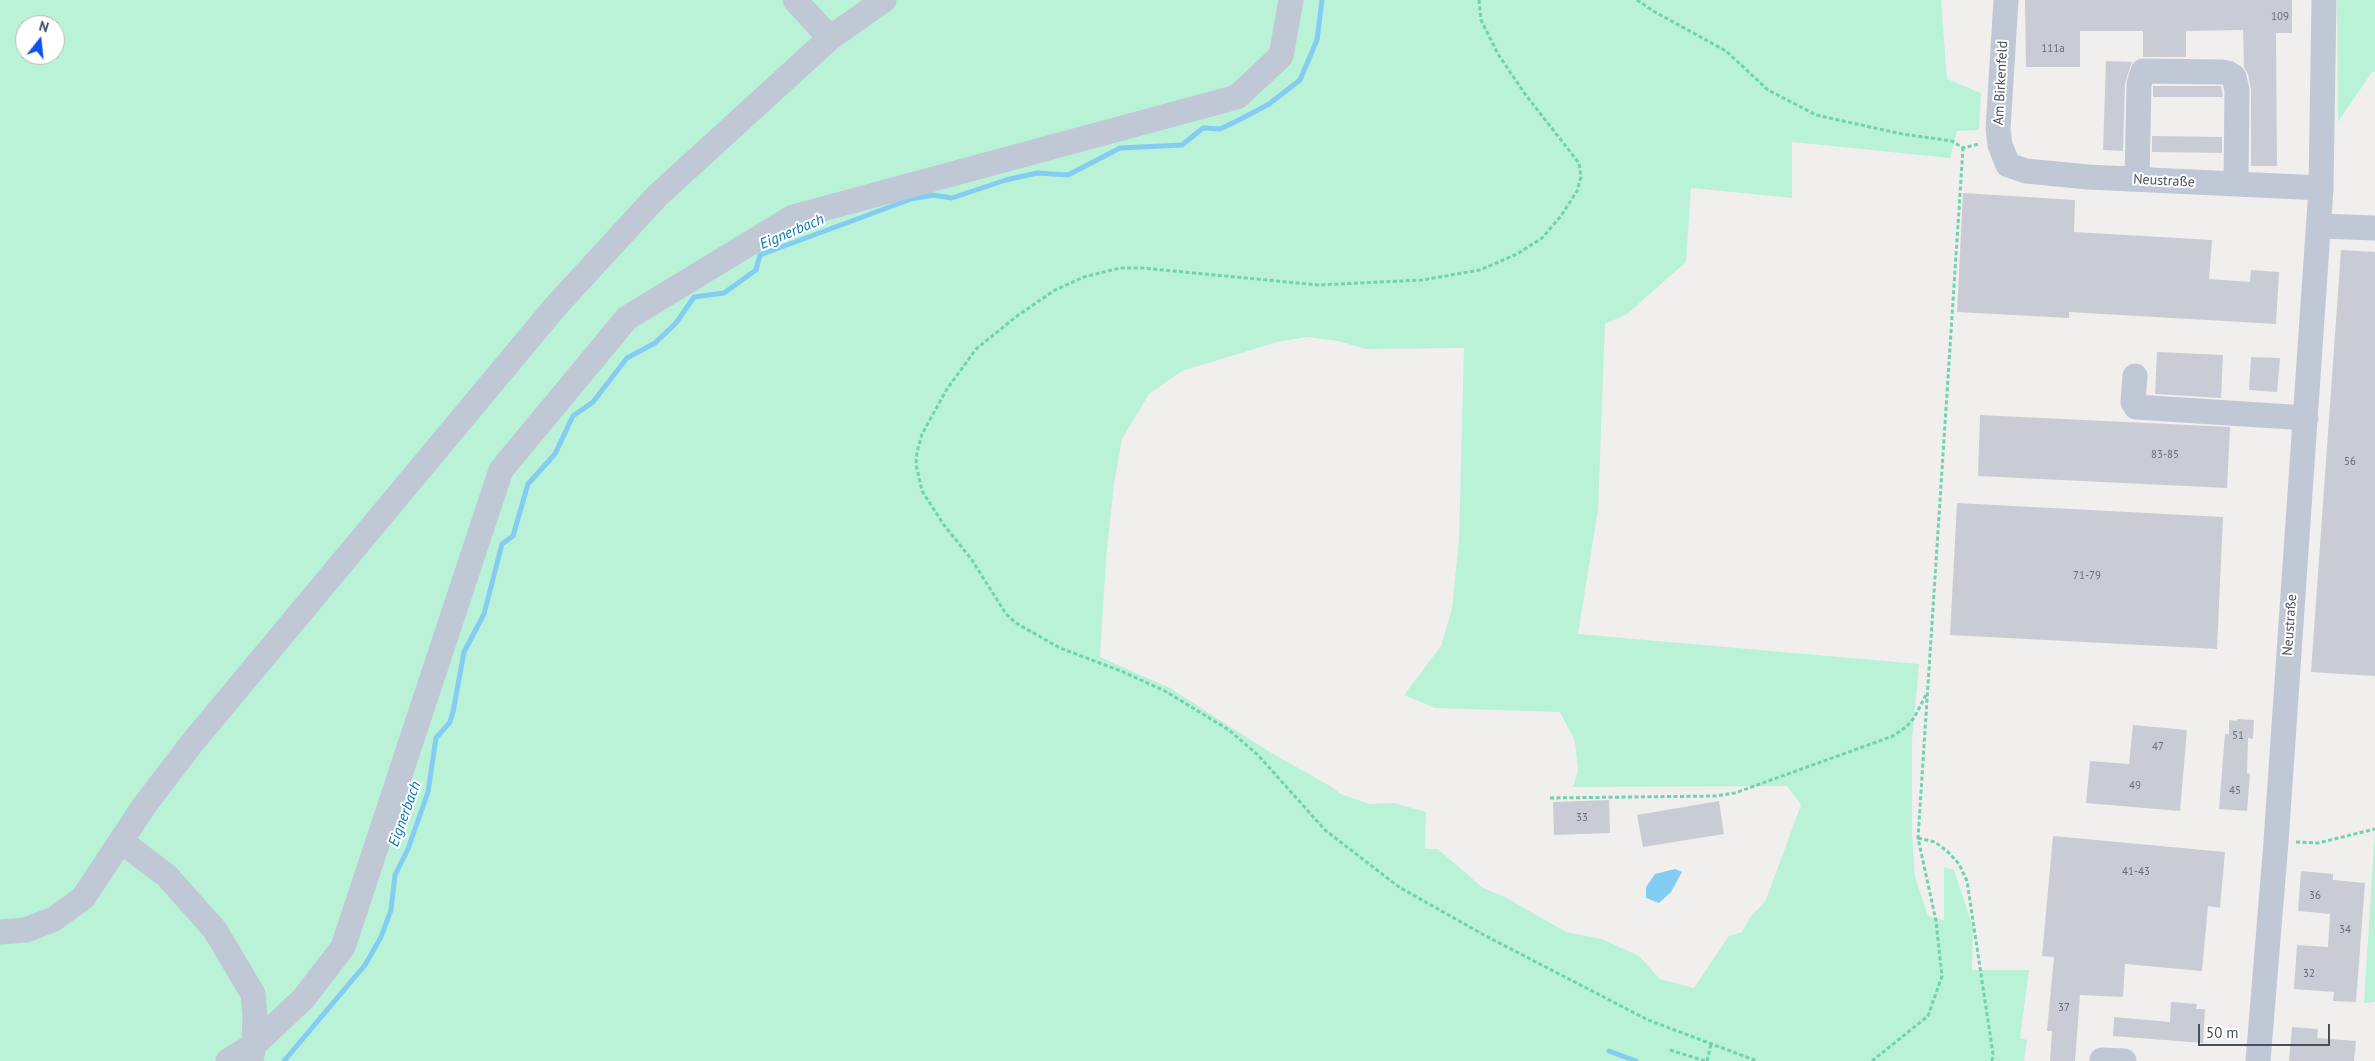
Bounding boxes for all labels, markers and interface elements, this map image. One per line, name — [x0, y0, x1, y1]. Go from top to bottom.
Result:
house number: 109 — [2271, 10, 2289, 24]
north arrow — [15, 15, 65, 65]
text: N — [37, 17, 51, 36]
street label: Am Birkenfeld — [1990, 40, 2012, 126]
house number: 111a — [2041, 42, 2065, 56]
street label: Neustraße — [2133, 171, 2195, 191]
water label: Eignerbach — [757, 210, 827, 254]
house number: 83-85 — [2151, 448, 2179, 462]
house number: 56 — [2344, 455, 2356, 469]
house number: 71-79 — [2073, 569, 2101, 583]
street label: Neustraße — [2279, 594, 2301, 656]
house number: 51 — [2232, 729, 2244, 743]
house number: 47 — [2152, 740, 2164, 754]
water label: Eignerbach — [385, 779, 425, 849]
house number: 49 — [2129, 779, 2141, 793]
house number: 45 — [2229, 784, 2241, 798]
house number: 33 — [1576, 811, 1588, 825]
house number: 41-43 — [2122, 865, 2150, 879]
house number: 36 — [2309, 889, 2321, 903]
house number: 34 — [2339, 923, 2351, 937]
house number: 32 — [2303, 967, 2315, 981]
house number: 37 — [2058, 1001, 2070, 1015]
scale bar — [2200, 1014, 2332, 1046]
text: 50 m — [2206, 1023, 2239, 1042]

